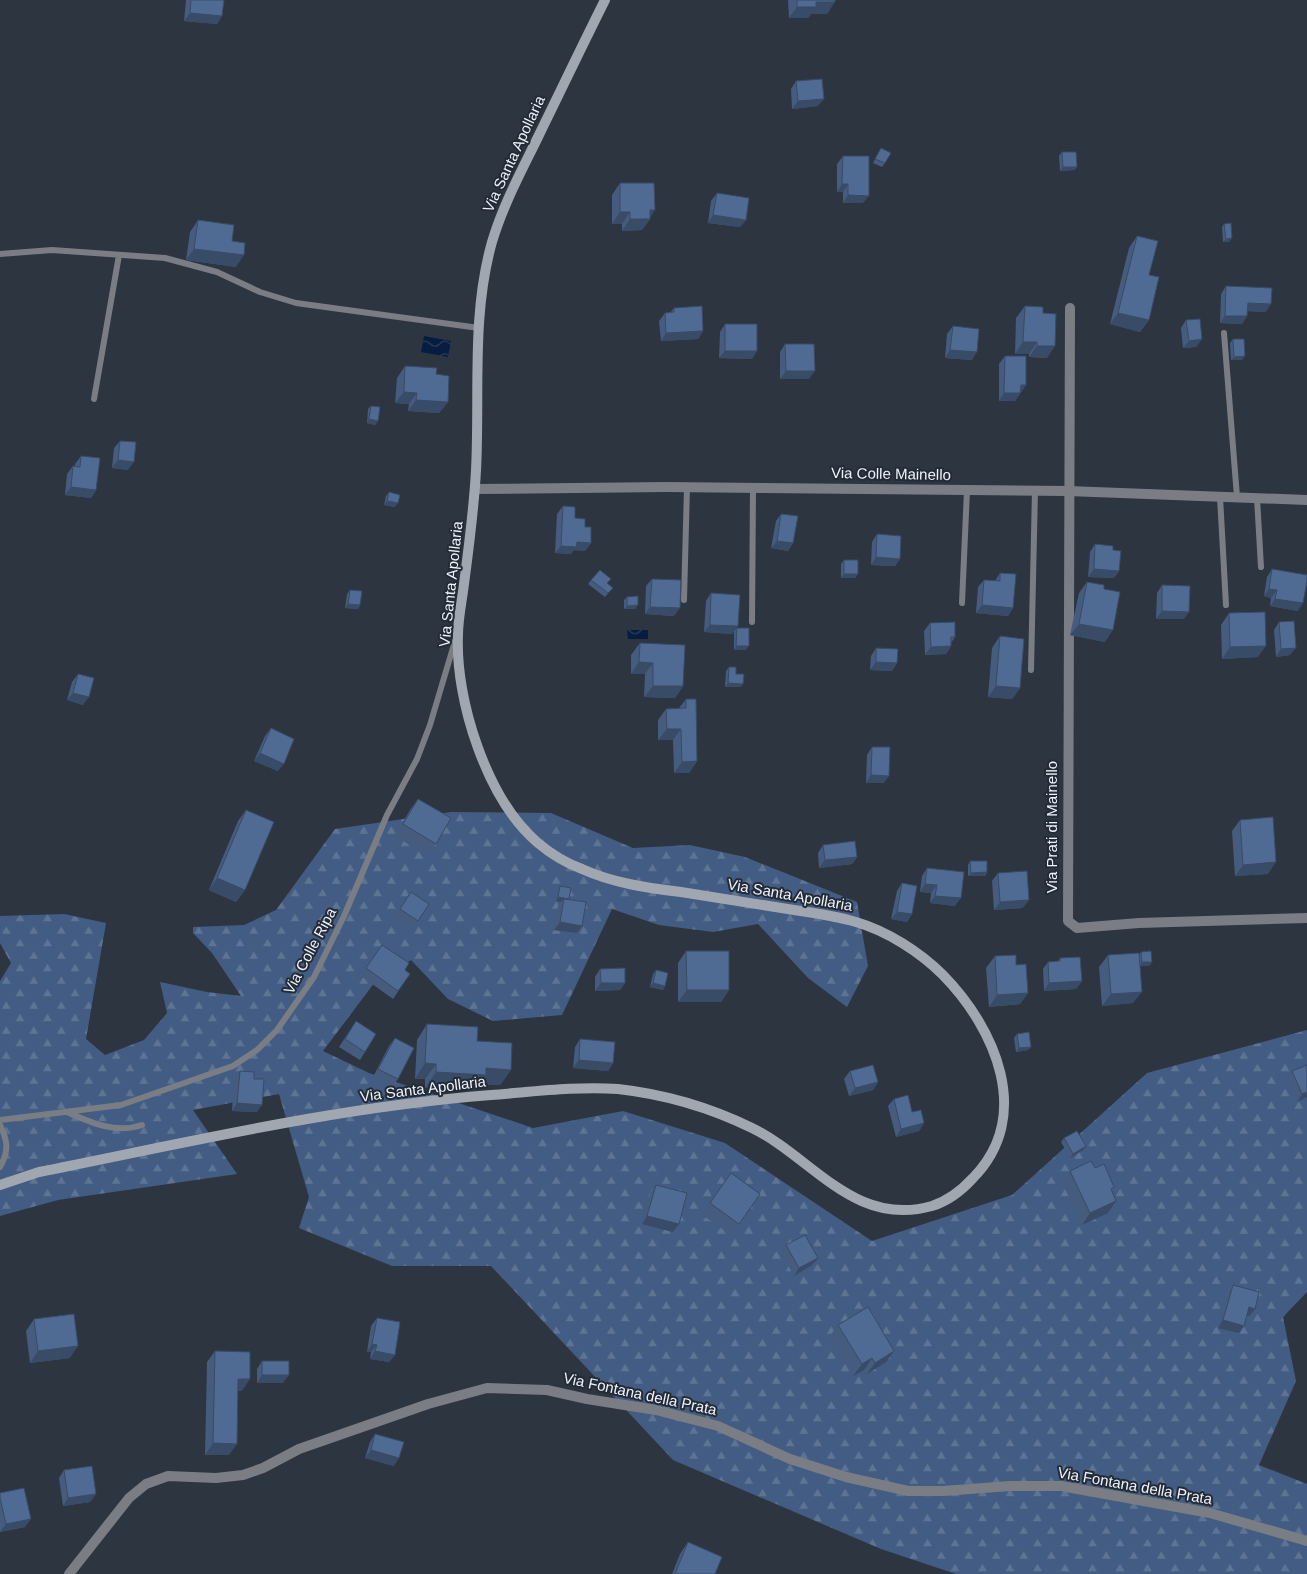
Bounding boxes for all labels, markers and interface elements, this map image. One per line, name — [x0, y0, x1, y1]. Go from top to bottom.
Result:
street label: Via Santa Apollaria — [479, 92, 548, 215]
street label: Via Colle Mainello — [831, 464, 951, 483]
street label: Via Santa Apollaria — [435, 520, 466, 648]
street label: Via Prati di Mainello — [1043, 761, 1060, 893]
street label: Via Santa Apollaria — [726, 875, 854, 914]
street label: Via Colle Ripa — [280, 904, 340, 997]
street label: Via Santa Apollaria — [359, 1072, 487, 1105]
street label: Via Fontana della Prata — [562, 1369, 719, 1418]
street label: Via Fontana della Prata — [1057, 1464, 1214, 1508]

